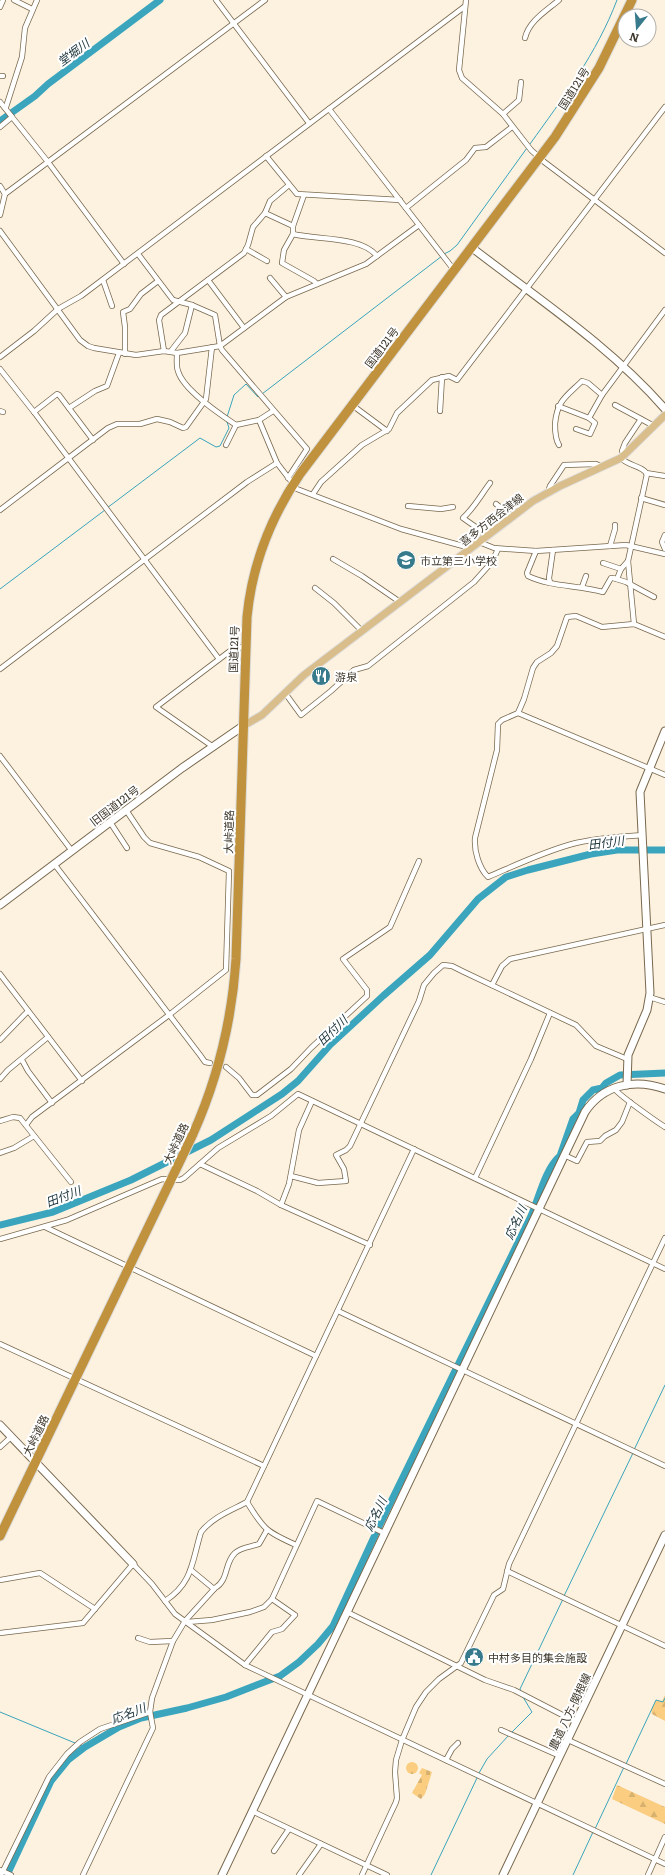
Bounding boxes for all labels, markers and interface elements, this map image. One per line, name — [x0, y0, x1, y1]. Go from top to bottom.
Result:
north arrow — [617, 8, 657, 48]
text: N — [627, 30, 641, 48]
water label: 堂堀川 — [53, 33, 94, 70]
street label: 国道121号 — [554, 64, 592, 112]
street label: 国道121号 — [360, 323, 402, 371]
street label: 喜多方西会津線 — [456, 489, 526, 549]
school or university icon: 市立第三小学校 — [395, 549, 417, 571]
place label: 市立第三小学校 — [420, 552, 497, 568]
street label: 国道121号 — [224, 625, 242, 673]
restaurant icon: 游泉 — [310, 665, 332, 687]
place label: 游泉 — [335, 668, 358, 684]
street label: 旧国道121号 — [86, 781, 142, 829]
street label: 大峠道路 — [220, 810, 236, 854]
water label: 田付川 — [587, 831, 627, 853]
water label: 田付川 — [313, 1010, 353, 1049]
street label: 大峠道路 — [158, 1120, 192, 1166]
water label: 田付川 — [43, 1180, 85, 1211]
water label: 応名川 — [499, 1200, 532, 1242]
street label: 大峠道路 — [18, 1412, 52, 1458]
water label: 応名川 — [359, 1492, 392, 1534]
public building icon: 中村多目的集会施設 — [463, 1646, 485, 1668]
place label: 中村多目的集会施設 — [488, 1649, 587, 1665]
street label: 農道 八方-関根線 — [544, 1670, 594, 1752]
water label: 応名川 — [108, 1697, 150, 1728]

